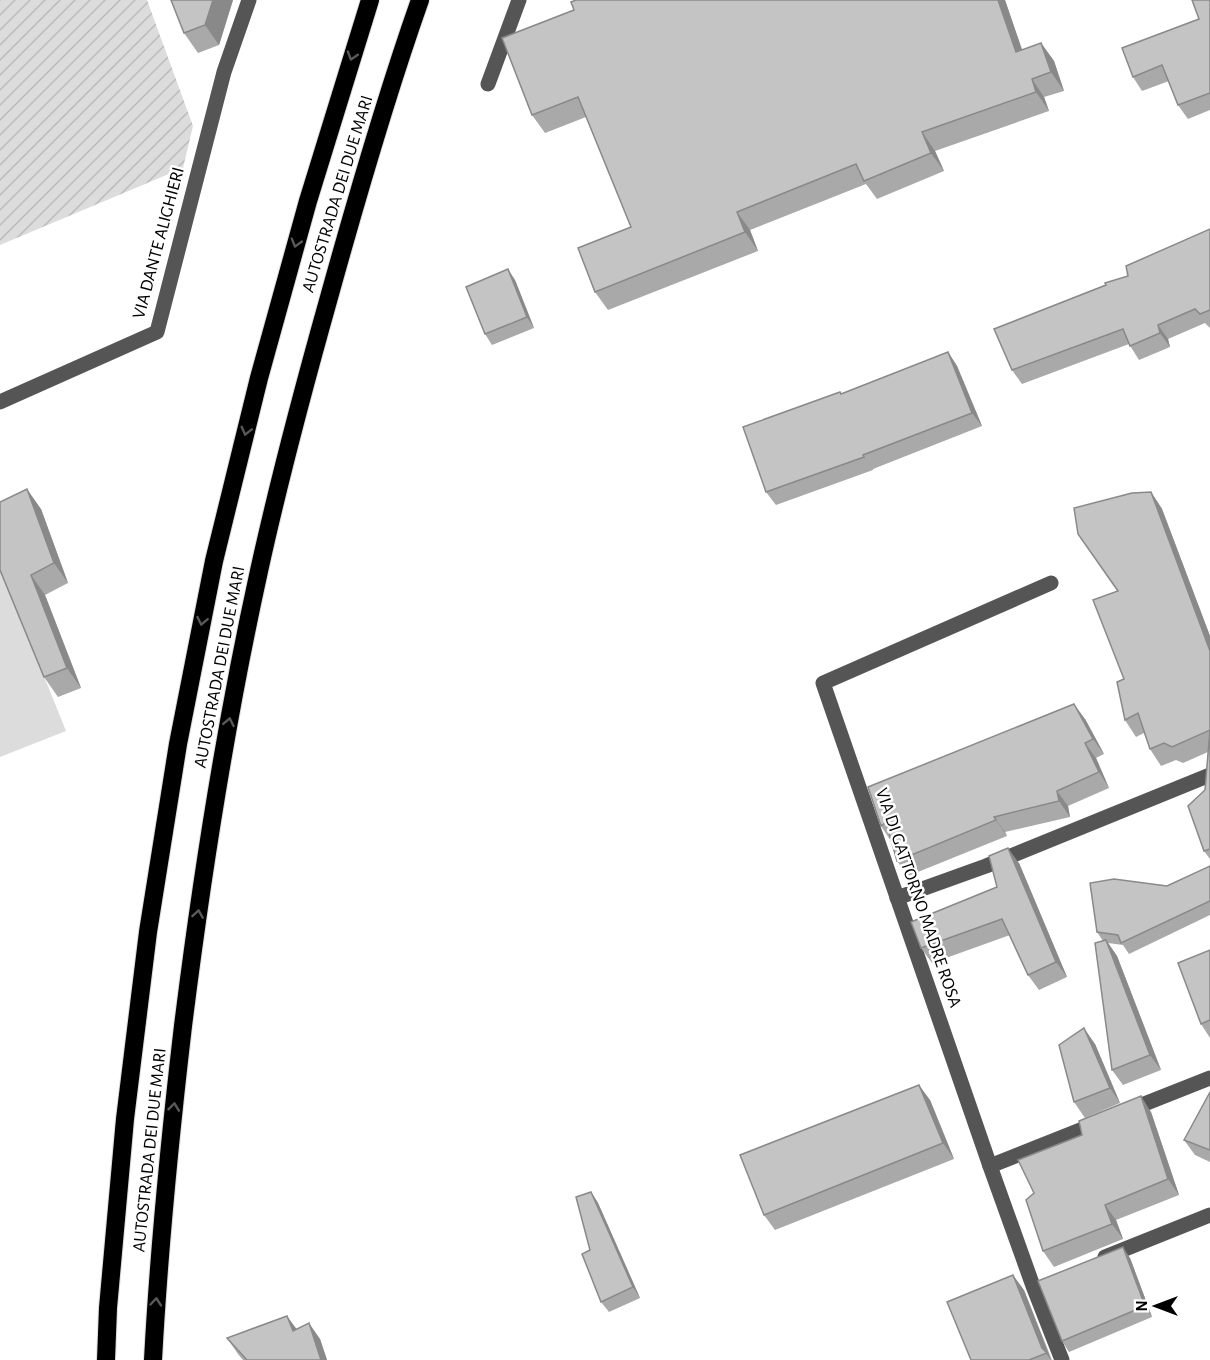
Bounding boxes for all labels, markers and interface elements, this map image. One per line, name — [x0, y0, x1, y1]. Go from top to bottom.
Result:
one-way arrow — [347, 50, 359, 61]
street label: AUTOSTRADA DEI DUE MARI — [299, 93, 377, 295]
street label: VIA DANTE ALIGHIERI — [130, 165, 188, 321]
one-way arrow — [291, 237, 304, 247]
one-way arrow — [240, 426, 253, 436]
street label: AUTOSTRADA DEI DUE MARI — [192, 565, 248, 769]
one-way arrow — [196, 616, 209, 626]
one-way arrow — [222, 717, 235, 727]
street label: VIA DI GATTORNO MADRE ROSA — [872, 786, 964, 1011]
one-way arrow — [191, 909, 204, 919]
street label: AUTOSTRADA DEI DUE MARI — [130, 1047, 170, 1253]
one-way arrow — [167, 1103, 179, 1112]
north arrow — [1126, 1276, 1186, 1336]
one-way arrow — [149, 1297, 162, 1306]
text: N — [1134, 1300, 1150, 1312]

